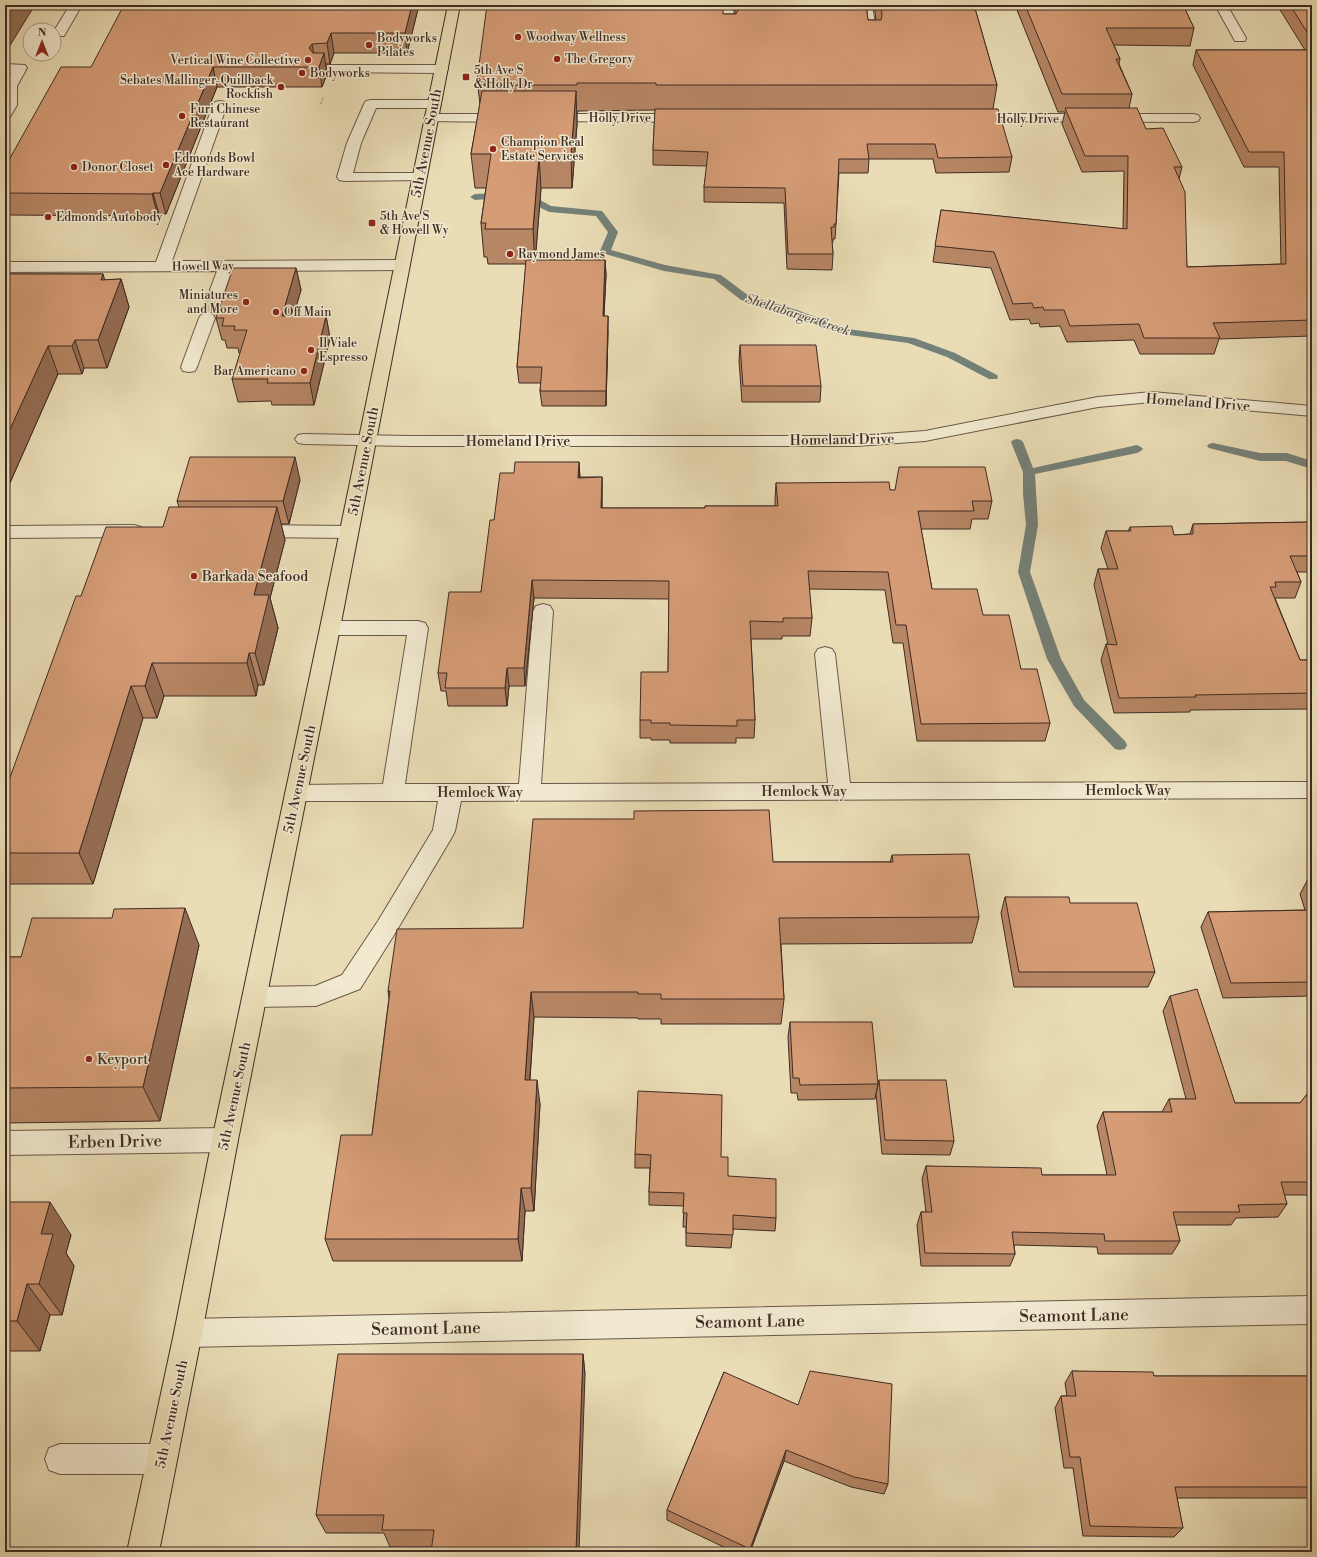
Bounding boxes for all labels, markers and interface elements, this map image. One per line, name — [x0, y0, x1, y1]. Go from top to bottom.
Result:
north arrow — [22, 22, 62, 62]
text: N — [38, 26, 47, 40]
place label: Woodway Wellness — [525, 30, 626, 45]
place label: Bodyworks Pilates — [376, 31, 437, 60]
marker: Woodway Wellness — [513, 32, 523, 42]
marker: Bodyworks Pilates — [364, 40, 374, 50]
place label: The Gregory — [565, 52, 633, 67]
place label: Vertical Wine Collective — [169, 53, 300, 68]
marker: The Gregory — [552, 54, 562, 64]
marker: Vertical Wine Collective — [303, 55, 313, 65]
place label: 5th Ave S & Holly Dr — [474, 63, 532, 92]
place label: Bodyworks — [309, 66, 370, 81]
marker: Bodyworks — [297, 68, 307, 78]
marker: 5th Ave S & Holly Dr — [461, 72, 471, 82]
place label: Sebates Mallinger-Quillback Rockfish — [120, 73, 274, 102]
marker: Sebates Mallinger-Quillback Rockfish — [276, 82, 286, 92]
street label: 5th Avenue South — [408, 87, 446, 199]
place label: Furi Chinese Restaurant — [190, 102, 260, 131]
marker: Furi Chinese Restaurant — [177, 111, 187, 121]
street label: Holly Drive — [589, 111, 651, 126]
street label: Holly Drive — [997, 112, 1059, 127]
place label: Champion Real Estate Services — [501, 135, 585, 164]
marker: Champion Real Estate Services — [488, 144, 498, 154]
place label: Edmonds Bowl Ace Hardware — [173, 151, 255, 180]
place label: Donor Closet — [82, 160, 154, 175]
marker: Edmonds Bowl Ace Hardware — [161, 160, 171, 170]
marker: Donor Closet — [69, 162, 79, 172]
place label: 5th Ave S & Howell Wy — [380, 209, 449, 238]
place label: Edmonds Autobody — [56, 210, 162, 225]
marker: Edmonds Autobody — [43, 212, 53, 222]
marker: 5th Ave S & Howell Wy — [367, 218, 377, 228]
place label: Raymond James — [518, 247, 605, 262]
marker: Raymond James — [505, 249, 515, 259]
street label: Howell Way — [172, 258, 234, 275]
place label: Miniatures and More — [179, 288, 238, 317]
water label: Shellabarger Creek — [743, 290, 852, 340]
marker: Miniatures and More — [241, 297, 251, 307]
place label: Off Main — [284, 305, 331, 320]
marker: Off Main — [271, 307, 281, 317]
place label: Il Viale Espresso — [319, 336, 368, 365]
marker: Il Viale Espresso — [306, 345, 316, 355]
place label: Bar Americano — [213, 364, 296, 379]
marker: Bar Americano — [299, 366, 309, 376]
street label: Homeland Drive — [1145, 390, 1251, 416]
street label: 5th Avenue South — [345, 405, 383, 517]
street label: Homeland Drive — [790, 430, 894, 450]
street label: Homeland Drive — [466, 433, 570, 451]
place label: Barkada Seafood — [201, 568, 308, 586]
marker: Barkada Seafood — [189, 571, 199, 581]
street label: 5th Avenue South — [280, 723, 320, 835]
street label: Hemlock Way — [1085, 782, 1171, 800]
street label: Hemlock Way — [761, 783, 847, 801]
street label: Hemlock Way — [437, 784, 523, 802]
street label: 5th Avenue South — [215, 1040, 255, 1152]
place label: Keyport — [97, 1051, 148, 1069]
marker: Keyport — [84, 1054, 94, 1064]
street label: Erben Drive — [68, 1130, 162, 1154]
street label: Seamont Lane — [1019, 1304, 1129, 1328]
street label: Seamont Lane — [695, 1310, 805, 1334]
street label: Seamont Lane — [371, 1317, 481, 1341]
street label: 5th Avenue South — [152, 1358, 192, 1470]

